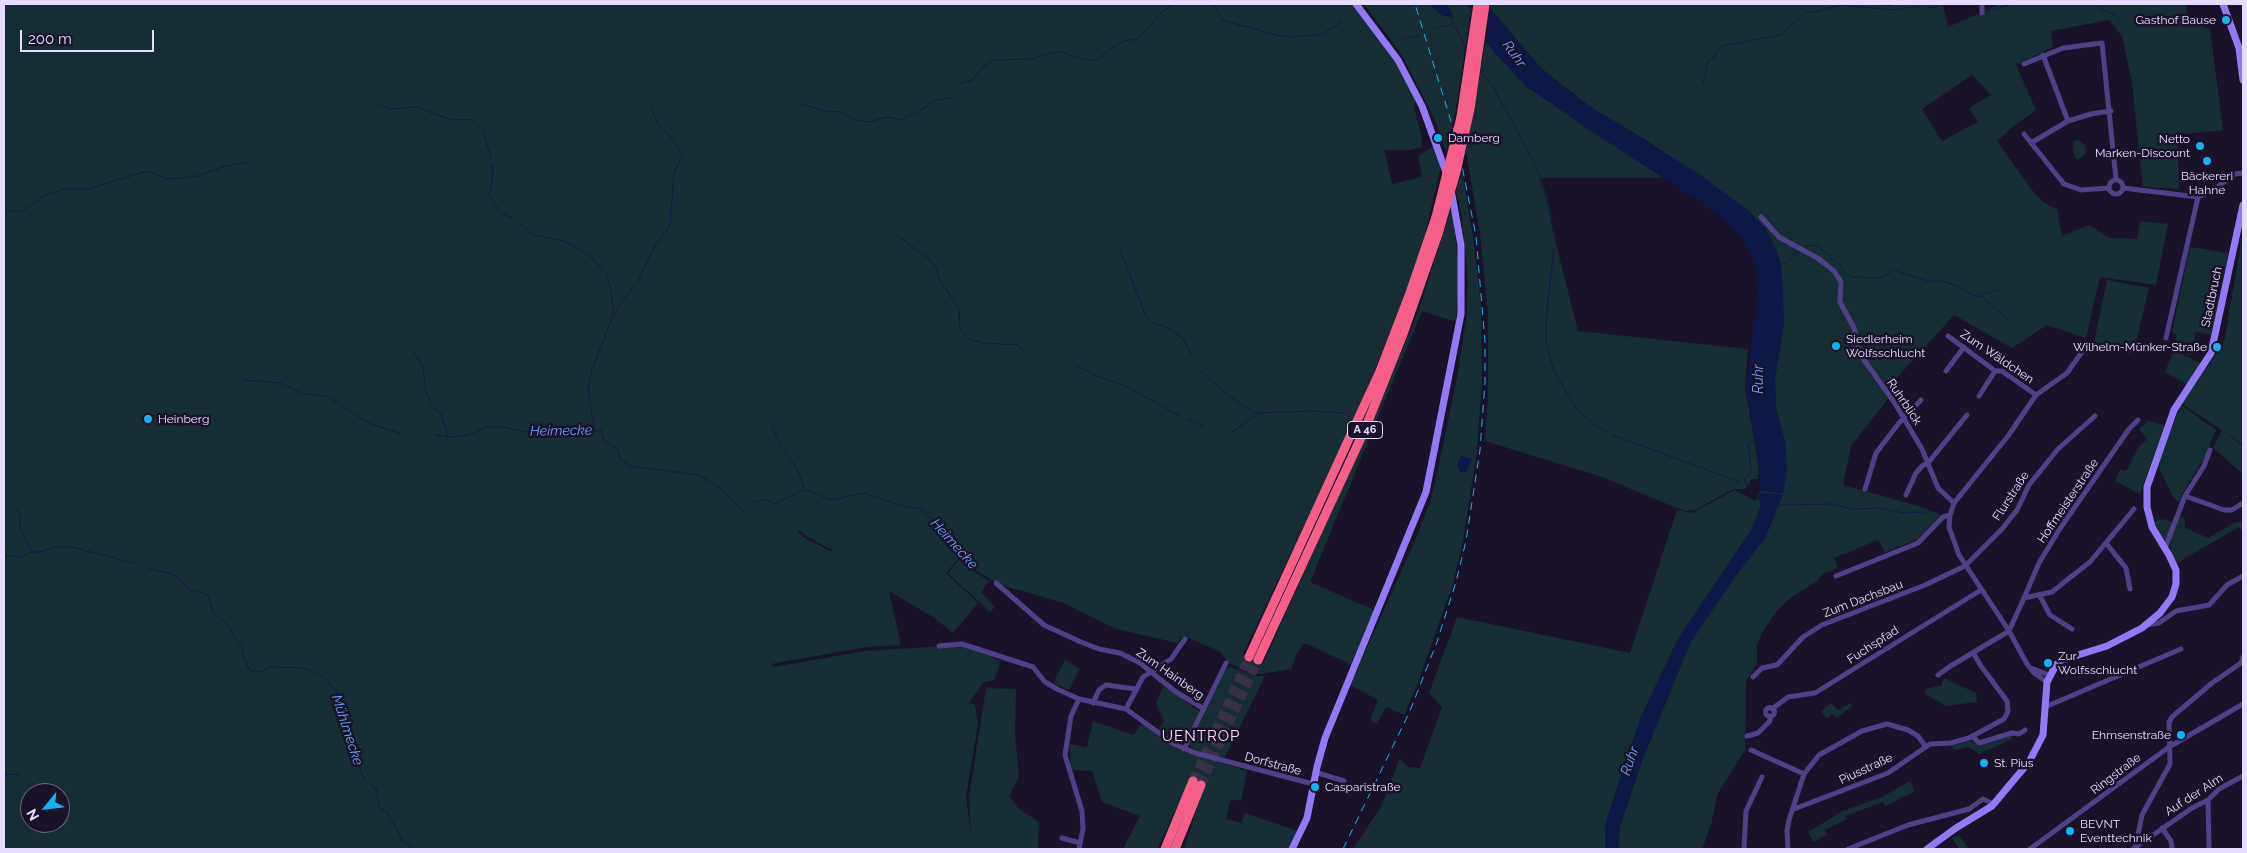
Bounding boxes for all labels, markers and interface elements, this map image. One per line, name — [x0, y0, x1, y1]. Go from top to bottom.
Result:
place label: Gasthof Bause — [2136, 13, 2216, 27]
marker: Gasthof Bause — [2220, 14, 2232, 26]
scale bar — [22, 20, 156, 52]
text: 200 m — [28, 30, 72, 48]
water label: Ruhr — [1499, 37, 1529, 71]
place label: Damberg — [1448, 131, 1500, 145]
marker: Damberg — [1432, 132, 1444, 144]
place label: Netto Marken-Discount — [2095, 132, 2190, 160]
marker: Netto Marken-Discount — [2194, 140, 2206, 152]
marker: Bäckereri Hahne — [2201, 155, 2213, 167]
place label: Bäckereri Hahne — [2181, 169, 2233, 197]
street label: Stadtbruch — [2199, 265, 2225, 329]
street label: Zum Wäldchen — [1958, 327, 2036, 387]
place label: Siedlerheim Wolfsschlucht — [1846, 332, 1925, 360]
marker: Siedlerheim Wolfsschlucht — [1830, 340, 1842, 352]
place label: Wilhelm-Münker-Straße — [2073, 340, 2207, 354]
marker: Wilhelm-Münker-Straße — [2211, 341, 2223, 353]
water label: Ruhr — [1751, 364, 1767, 394]
street label: Ruhrblick — [1883, 376, 1925, 428]
place label: Heinberg — [158, 412, 209, 426]
marker: Heinberg — [142, 413, 154, 425]
water label: Heimecke — [530, 422, 592, 440]
road number: A 46 — [1348, 422, 1382, 438]
street label: Hoffmeisterstraße — [2034, 456, 2102, 546]
street label: Flurstraße — [1990, 469, 2032, 523]
water label: Heimecke — [927, 515, 981, 573]
street label: Zum Dachsbau — [1821, 577, 1905, 621]
street label: Fuchspfad — [1845, 623, 1901, 667]
street label: Zum Hainberg — [1133, 645, 1207, 703]
place label: Zur Wolfsschlucht — [2058, 649, 2137, 677]
marker: Zur Wolfsschlucht — [2042, 657, 2054, 669]
water label: Mühlmecke — [328, 693, 366, 767]
district label: UENTROP — [1161, 727, 1241, 745]
place label: Ehmsenstraße — [2092, 728, 2171, 742]
marker: Ehmsenstraße — [2175, 729, 2187, 741]
water label: Ruhr — [1617, 744, 1643, 778]
street label: Dorfstraße — [1243, 750, 1303, 778]
street label: Piusstraße — [1837, 750, 1895, 788]
street label: Ringstraße — [2088, 750, 2144, 798]
place label: St. Pius — [1994, 756, 2034, 770]
marker: St. Pius — [1978, 757, 1990, 769]
street label: Auf der Alm — [2162, 771, 2226, 819]
place label: Casparistraße — [1325, 780, 1401, 794]
marker: Casparistraße — [1309, 781, 1321, 793]
north arrow — [20, 783, 70, 833]
text: N — [23, 806, 42, 823]
place label: BEVNT Eventtechnik — [2080, 817, 2152, 845]
marker: BEVNT Eventtechnik — [2064, 825, 2076, 837]

